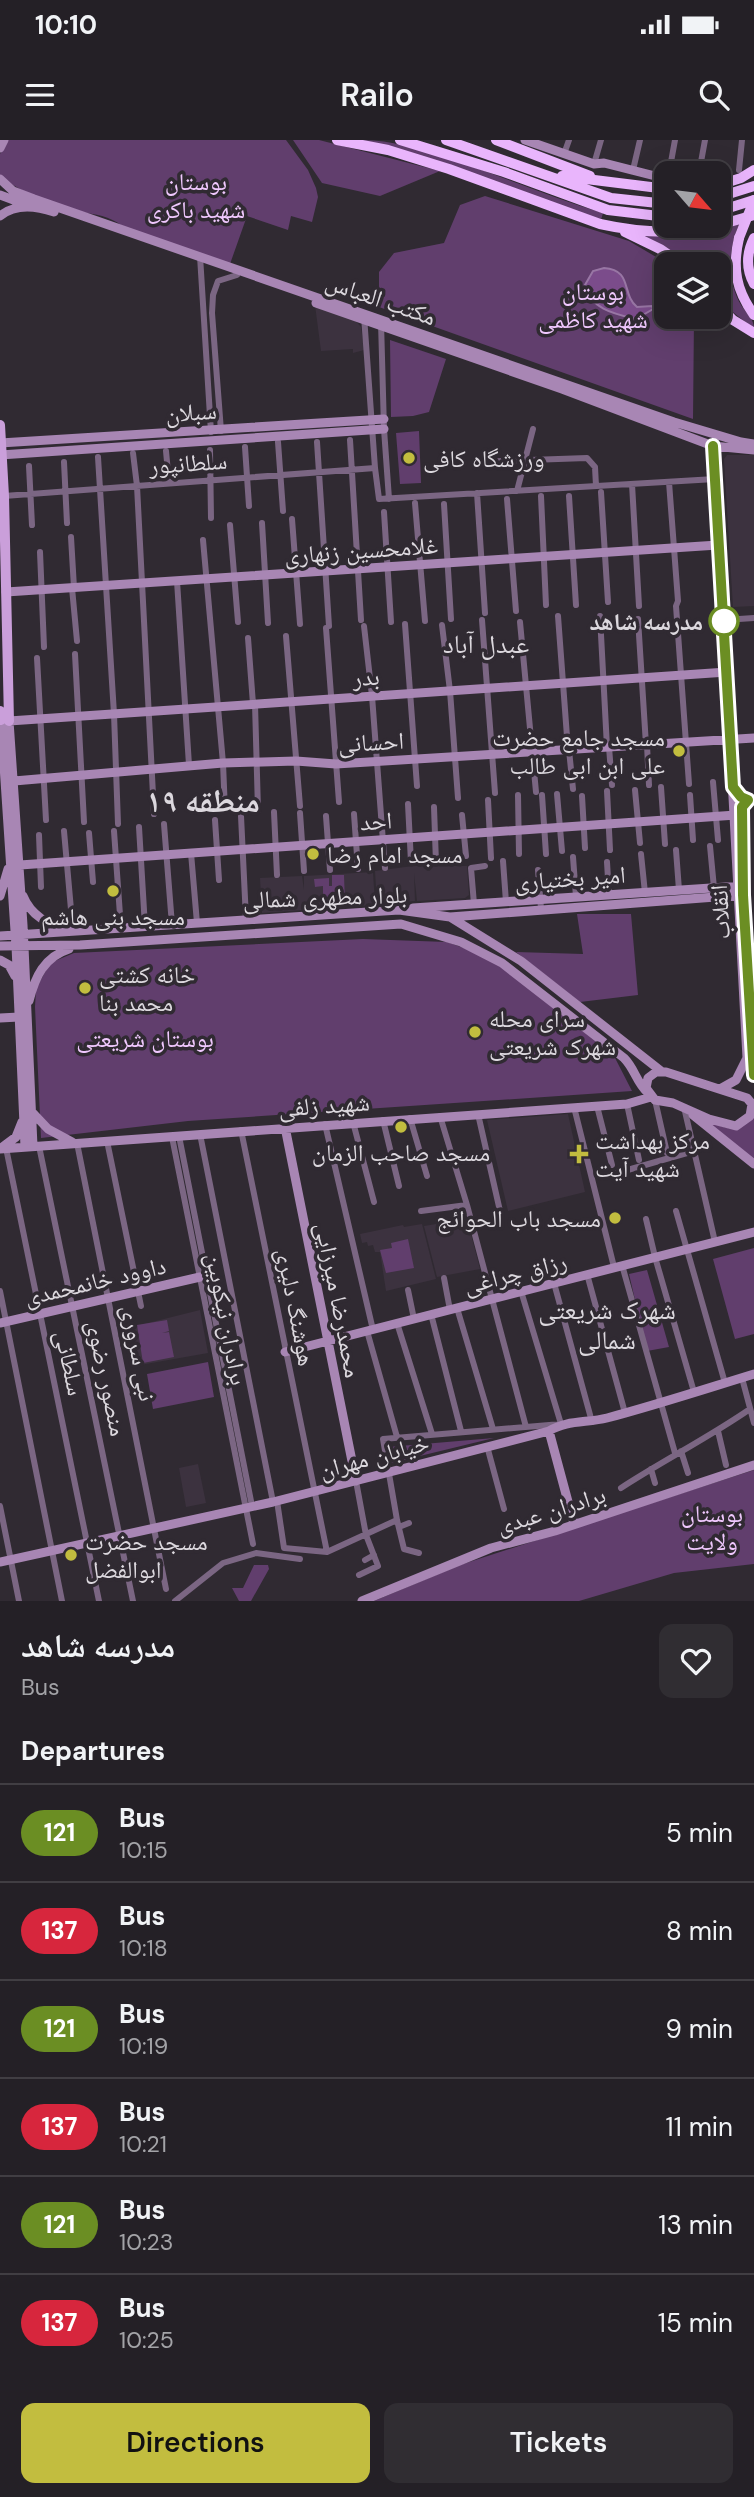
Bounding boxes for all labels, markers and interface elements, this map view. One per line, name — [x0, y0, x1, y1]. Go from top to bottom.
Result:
text: 10:10 — [35, 8, 97, 42]
text: Railo — [340, 74, 414, 116]
icon: menu — [21, 76, 59, 114]
icon: search — [695, 76, 733, 114]
north arrow — [654, 161, 732, 238]
map controls — [654, 161, 731, 329]
park label: بوستان شهید باکری — [147, 166, 245, 225]
button: layers — [654, 252, 731, 329]
street label: مکتب العباس — [322, 266, 440, 332]
park label: بوستان شهید کاظمی — [538, 276, 648, 335]
street label: سبلان — [164, 395, 218, 429]
place label: ورزشگاه کافی — [423, 443, 544, 474]
street label: سلطانپور — [147, 445, 228, 481]
marker: ورزشگاه کافی — [401, 450, 417, 466]
street label: غلامحسین زنهاری — [283, 529, 439, 571]
place label: مدرسه شاهد — [590, 606, 703, 637]
marker: مدرسه شاهد — [709, 606, 739, 636]
district label: عبدل آباد — [443, 627, 529, 661]
street label: بدر — [350, 661, 381, 693]
place label: مسجد جامع حضرت علی ابن ابی طالب — [492, 722, 665, 781]
street label: احسانی — [337, 725, 405, 759]
marker: مسجد جامع حضرت علی ابن ابی طالب — [671, 743, 687, 759]
district label: منطقه ۱۹ — [146, 780, 260, 822]
street label: احد — [359, 804, 393, 838]
place label: مسجد امام رضا — [327, 839, 463, 871]
marker: مسجد امام رضا — [305, 846, 321, 862]
street label: امیر بختیاری — [513, 859, 627, 897]
street label: بلوار مطهری شمالی — [242, 879, 408, 915]
marker: مسجد بنی هاشم — [105, 883, 121, 899]
street label: انقلاب — [703, 884, 737, 940]
place label: مسجد بنی هاشم — [41, 901, 185, 933]
place label: خانه کشتی محمد بنا — [99, 959, 195, 1018]
marker: خانه کشتی محمد بنا — [77, 980, 93, 996]
place label: سرای محله شهرک شریعتی — [489, 1003, 616, 1062]
park label: بوستان شریعتی — [76, 1023, 214, 1054]
marker: سرای محله شهرک شریعتی — [467, 1024, 483, 1040]
street label: شهید زلفی — [277, 1086, 371, 1124]
marker: مسجد صاحب الزمان — [393, 1119, 409, 1135]
place label: مرکز بهداشت شهید آیت — [595, 1125, 710, 1184]
place label: مسجد صاحب الزمان — [312, 1137, 490, 1168]
marker: مرکز بهداشت شهید آیت — [569, 1144, 589, 1164]
place label: مسجد باب الحوائج — [437, 1203, 601, 1234]
marker: مسجد باب الحوائج — [607, 1210, 623, 1226]
street label: محمدرضا میرزایی — [309, 1220, 369, 1380]
street label: هوشنگ دلیری — [269, 1245, 323, 1369]
street label: رزاق چراغی — [460, 1245, 570, 1301]
street label: داوود خانمحمدی — [21, 1250, 169, 1312]
street label: برادران نیکوبین — [199, 1250, 255, 1388]
district label: شهرک شریعتی شمالی — [538, 1293, 676, 1357]
street label: نبی سروری — [115, 1302, 163, 1404]
street label: منصور رضوی — [80, 1317, 134, 1439]
street label: سلطانی — [48, 1328, 92, 1398]
street label: خیابان مهران — [316, 1426, 432, 1486]
street label: برادران عبدی — [493, 1479, 609, 1541]
park label: بوستان ولایت — [681, 1498, 743, 1557]
place label: مسجد حضرت ابوالفضل — [85, 1526, 208, 1585]
marker: مسجد حضرت ابوالفضل — [63, 1547, 79, 1563]
text: مدرسه شاهد — [21, 1624, 175, 1667]
button: heart — [659, 1624, 733, 1698]
text: Bus — [21, 1672, 60, 1702]
text: Departures — [21, 1734, 165, 1768]
text: Bus — [119, 1801, 165, 1835]
text: 5 min — [666, 1816, 733, 1850]
text: 121 — [44, 1817, 75, 1848]
text: 10:15 — [119, 1835, 168, 1865]
text: Bus — [119, 1899, 165, 1933]
text: 8 min — [666, 1914, 733, 1948]
text: 137 — [42, 1915, 77, 1946]
text: 10:18 — [119, 1933, 168, 1963]
text: Bus — [119, 1997, 165, 2031]
text: 9 min — [665, 2012, 733, 2046]
text: 121 — [44, 2013, 75, 2044]
text: 10:19 — [119, 2031, 168, 2061]
text: Bus — [119, 2095, 165, 2129]
text: 11 min — [666, 2110, 733, 2144]
text: 137 — [42, 2111, 77, 2142]
text: 10:21 — [119, 2129, 167, 2159]
text: Bus — [119, 2193, 165, 2227]
text: 13 min — [658, 2208, 733, 2242]
text: 121 — [44, 2209, 75, 2240]
text: 10:23 — [119, 2227, 173, 2257]
text: Bus — [119, 2291, 165, 2325]
text: 15 min — [658, 2306, 733, 2340]
text: 137 — [42, 2307, 77, 2338]
text: 10:25 — [119, 2325, 174, 2355]
button: Directions — [21, 2403, 370, 2483]
button: Tickets — [384, 2403, 733, 2483]

